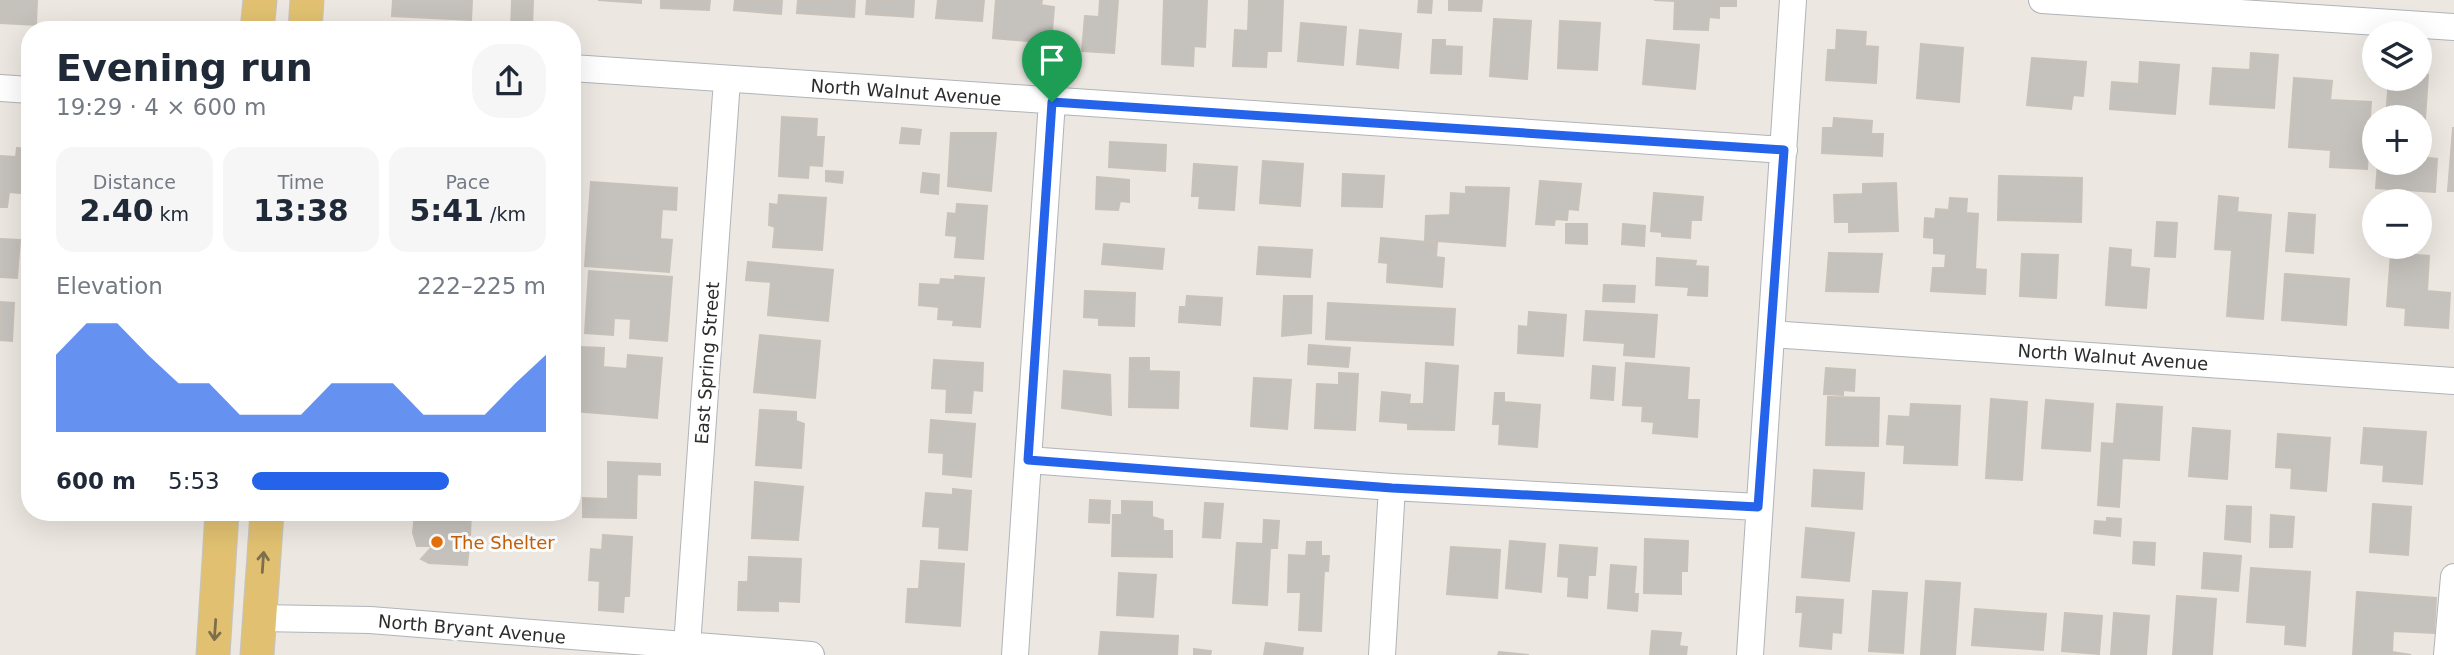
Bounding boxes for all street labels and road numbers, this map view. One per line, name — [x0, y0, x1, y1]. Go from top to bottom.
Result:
street label: North Walnut Avenue — [810, 75, 1002, 109]
street label: East Spring Street — [691, 281, 723, 445]
street label: North Walnut Avenue — [2017, 340, 2209, 374]
street label: North Bryant Avenue — [377, 610, 567, 648]

